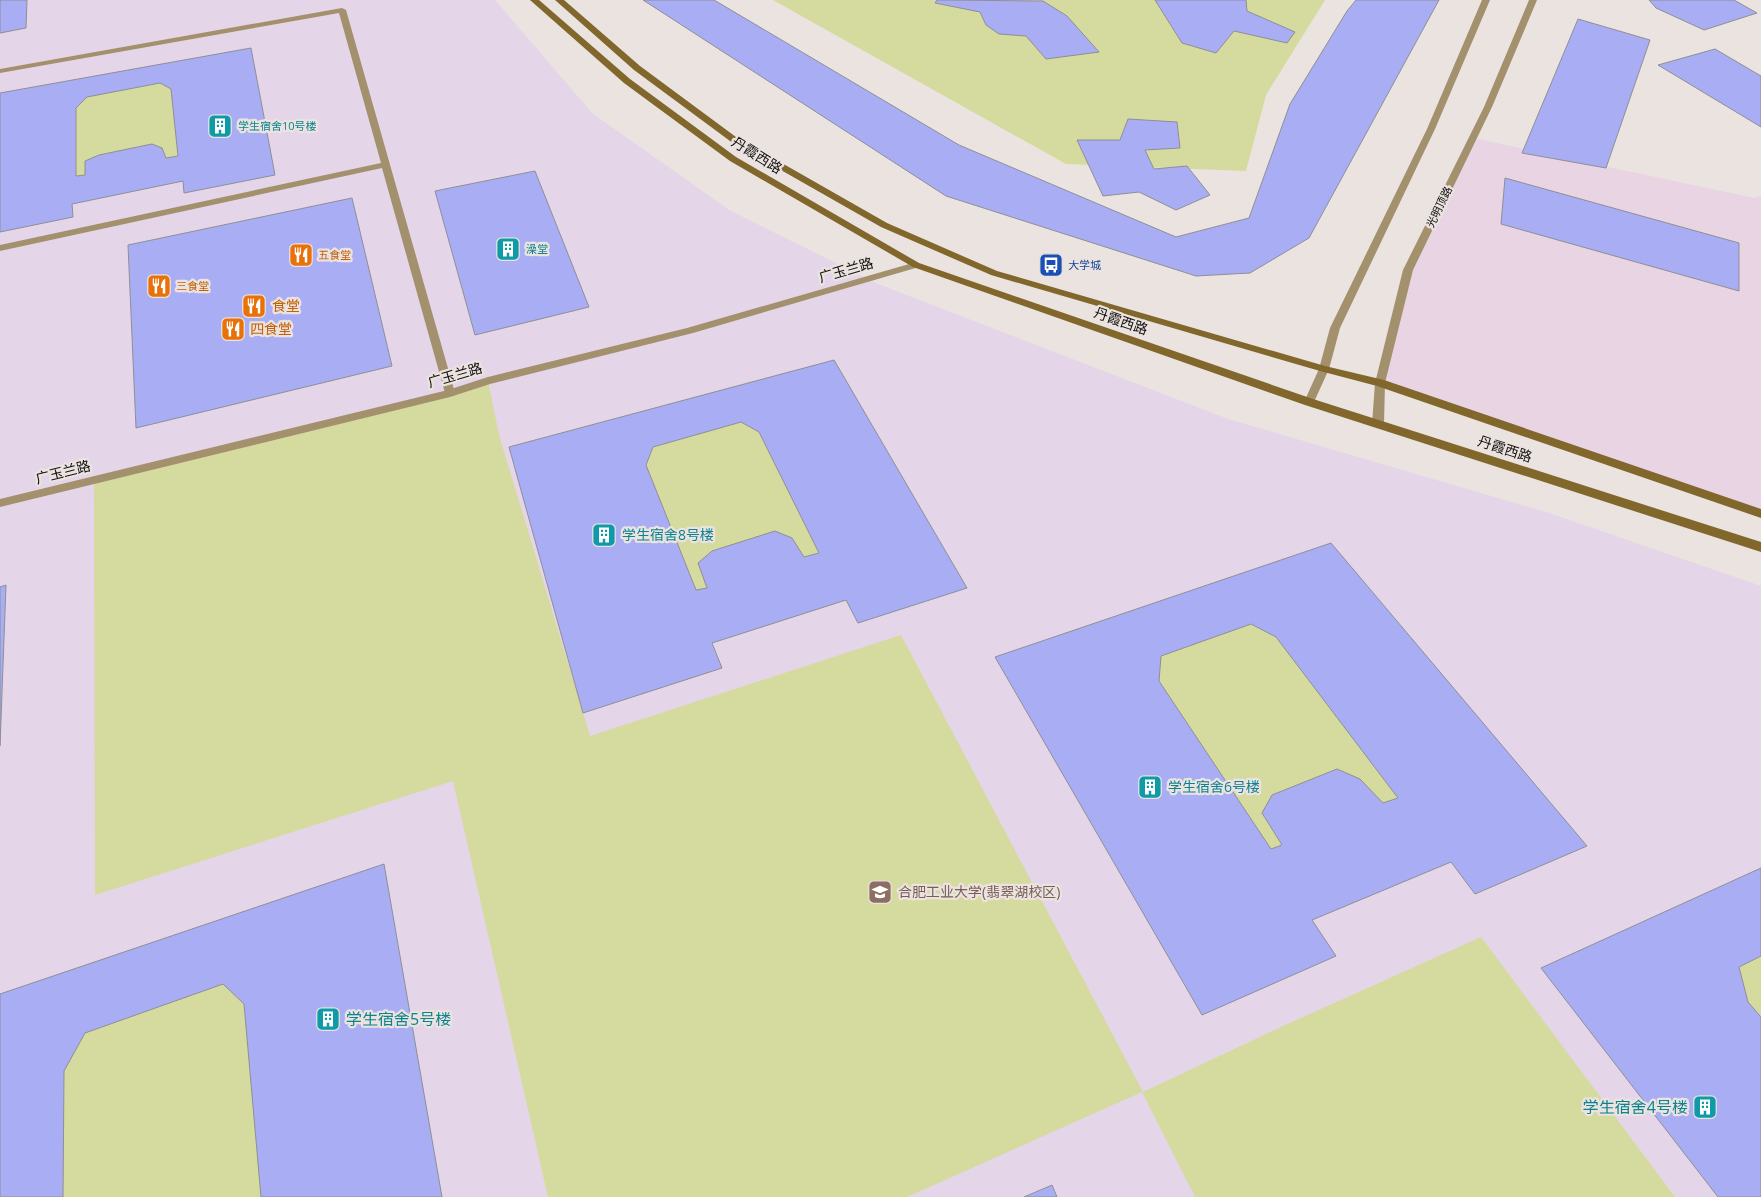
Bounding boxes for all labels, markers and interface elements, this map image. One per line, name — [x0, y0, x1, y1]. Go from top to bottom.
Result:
building icon: 学生宿舍10号楼 — [207, 113, 233, 139]
place label: 学生宿舍10号楼 — [238, 118, 317, 133]
street label: 丹霞西路 — [728, 132, 786, 177]
street label: 光明顶路 — [1422, 184, 1455, 230]
building icon: 澡堂 — [495, 236, 521, 262]
place label: 澡堂 — [526, 241, 548, 256]
restaurant icon: 五食堂 — [288, 242, 314, 268]
place label: 五食堂 — [318, 247, 351, 262]
bus stop icon: 大学城 — [1038, 252, 1064, 278]
street label: 广玉兰路 — [816, 253, 875, 286]
place label: 大学城 — [1068, 257, 1101, 272]
restaurant icon: 三食堂 — [146, 273, 172, 299]
place label: 三食堂 — [176, 278, 209, 293]
restaurant icon: 食堂 — [241, 293, 267, 319]
place label: 食堂 — [272, 296, 300, 315]
street label: 丹霞西路 — [1092, 302, 1151, 339]
restaurant icon: 四食堂 — [220, 316, 246, 342]
place label: 四食堂 — [250, 319, 292, 338]
street label: 广玉兰路 — [425, 358, 484, 391]
street label: 丹霞西路 — [1476, 431, 1535, 466]
street label: 广玉兰路 — [33, 456, 92, 488]
building icon: 学生宿舍8号楼 — [591, 522, 617, 548]
place label: 学生宿舍8号楼 — [622, 525, 714, 544]
building icon: 学生宿舍6号楼 — [1137, 774, 1163, 800]
place label: 学生宿舍6号楼 — [1168, 777, 1260, 796]
school or university icon: 合肥工业大学(翡翠湖校区) — [867, 879, 893, 905]
place label: 合肥工业大学(翡翠湖校区) — [898, 882, 1060, 901]
building icon: 学生宿舍5号楼 — [315, 1006, 341, 1032]
place label: 学生宿舍5号楼 — [346, 1008, 451, 1030]
building icon: 学生宿舍4号楼 — [1692, 1094, 1718, 1120]
place label: 学生宿舍4号楼 — [1583, 1096, 1688, 1118]

